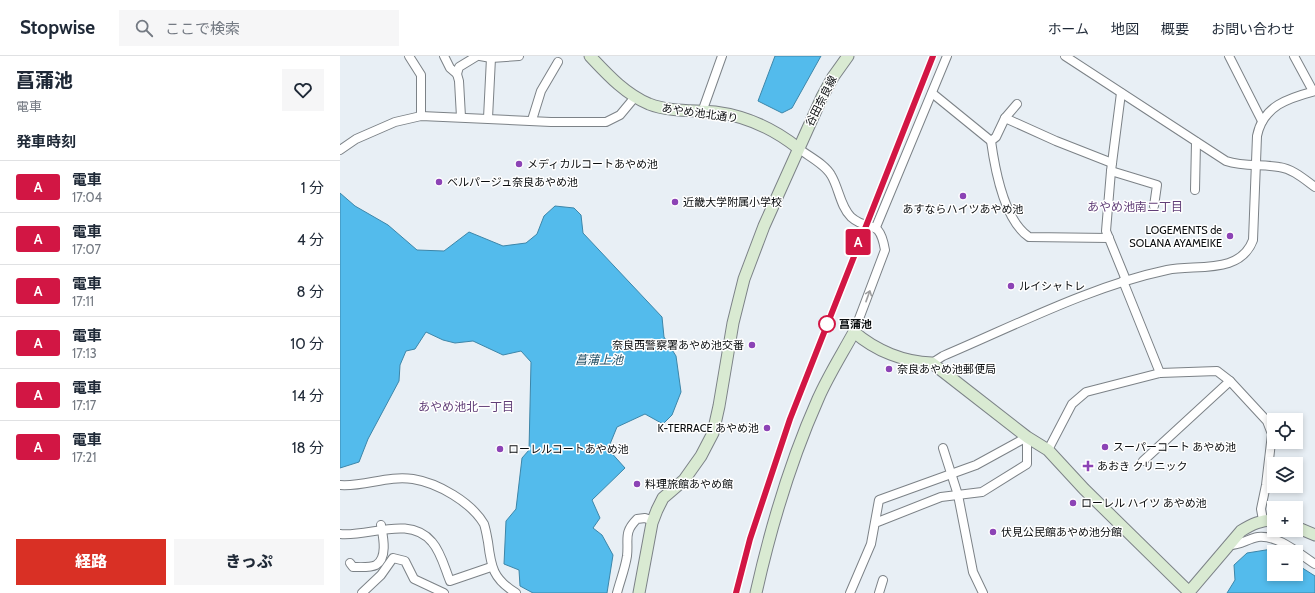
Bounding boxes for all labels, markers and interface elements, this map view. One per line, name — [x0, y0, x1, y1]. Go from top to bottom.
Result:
search box — [119, 10, 399, 46]
text: Stopwise — [20, 16, 95, 39]
icon: search — [133, 17, 155, 39]
text: ここで検索 — [165, 20, 240, 38]
text: ホーム — [1047, 20, 1089, 38]
text: 地図 — [1111, 20, 1139, 38]
text: 概要 — [1161, 20, 1189, 38]
text: お問い合わせ — [1211, 20, 1295, 38]
text: 菖蒲池 — [16, 69, 73, 92]
button: heart — [282, 69, 324, 111]
street label: 谷田奈良線 — [802, 73, 840, 129]
text: 電車 — [16, 98, 42, 114]
street label: あやめ池北通り — [661, 101, 739, 125]
text: 発車時刻 — [16, 133, 76, 151]
place label: メディカルコートあやめ池 — [527, 157, 658, 171]
marker: メディカルコートあやめ池 — [514, 159, 524, 169]
text: 電車 — [72, 171, 102, 189]
place label: ベルパージュ奈良あやめ池 — [447, 175, 578, 189]
marker: ベルパージュ奈良あやめ池 — [434, 177, 444, 187]
text: A — [34, 178, 42, 196]
text: 1 分 — [301, 179, 324, 197]
text: 17:04 — [72, 189, 102, 205]
marker: あすならハイツあやめ池 — [958, 191, 968, 201]
place label: 近畿大学附属小学校 — [683, 195, 782, 209]
marker: 近畿大学附属小学校 — [670, 197, 680, 207]
district label: あやめ池南二丁目 — [1087, 199, 1183, 214]
place label: あすならハイツあやめ池 — [903, 202, 1023, 216]
text: 電車 — [72, 223, 102, 241]
place label: LOGEMENTS de SOLANA AYAMEIKE — [1129, 223, 1222, 250]
line badge: A — [845, 229, 871, 255]
text: A — [34, 230, 42, 248]
text: 4 分 — [297, 231, 324, 249]
marker: LOGEMENTS de SOLANA AYAMEIKE — [1225, 231, 1235, 241]
text: A — [854, 233, 862, 251]
text: 17:07 — [72, 241, 101, 257]
text: 電車 — [72, 275, 102, 293]
place label: ルイシャトレ — [1019, 279, 1085, 293]
marker: ルイシャトレ — [1006, 281, 1016, 291]
text: A — [34, 282, 42, 300]
text: 8 分 — [297, 283, 324, 301]
one-way arrow — [864, 290, 872, 302]
text: 17:11 — [72, 293, 94, 309]
marker: 菖蒲池 — [818, 315, 836, 333]
place label: 菖蒲池 — [839, 317, 872, 331]
text: 電車 — [72, 327, 102, 345]
text: A — [34, 334, 42, 352]
text: 10 分 — [290, 335, 324, 353]
place label: 奈良西警察署あやめ池交番 — [612, 338, 744, 352]
marker: 奈良西警察署あやめ池交番 — [747, 340, 757, 350]
text: 17:13 — [72, 345, 97, 361]
water label: 菖蒲上池 — [575, 352, 624, 367]
place label: 奈良あやめ池郵便局 — [897, 362, 996, 376]
marker: 奈良あやめ池郵便局 — [884, 364, 894, 374]
text: 電車 — [72, 379, 102, 397]
text: A — [34, 386, 42, 404]
text: 14 分 — [292, 387, 324, 405]
text: 17:17 — [72, 397, 96, 413]
district label: あやめ池北一丁目 — [418, 399, 514, 414]
map controls — [1267, 413, 1303, 581]
button: locate — [1267, 413, 1303, 449]
place label: K-TERRACE あやめ池 — [657, 421, 759, 435]
marker: K-TERRACE あやめ池 — [762, 423, 772, 433]
text: 電車 — [72, 431, 102, 449]
text: A — [34, 438, 42, 456]
text: 18 分 — [292, 439, 324, 457]
place label: スーパーコート あやめ池 — [1113, 440, 1236, 454]
place label: ローレルコートあやめ池 — [508, 442, 629, 456]
marker: スーパーコート あやめ池 — [1100, 442, 1110, 452]
marker: ローレルコートあやめ池 — [495, 444, 505, 454]
text: 17:21 — [72, 449, 97, 465]
button: layers — [1267, 457, 1303, 493]
place label: あおき クリニック — [1097, 459, 1187, 473]
marker: あおき クリニック — [1082, 460, 1094, 472]
place label: 料理旅館あやめ館 — [645, 477, 733, 491]
marker: 料理旅館あやめ館 — [632, 479, 642, 489]
place label: ローレル ハイツ あやめ池 — [1081, 496, 1207, 510]
marker: ローレル ハイツ あやめ池 — [1068, 498, 1078, 508]
button: + — [1267, 501, 1303, 537]
place label: 伏見公民館あやめ池分館 — [1001, 525, 1122, 539]
marker: 伏見公民館あやめ池分館 — [988, 527, 998, 537]
button: 経路 — [16, 539, 166, 585]
button: きっぷ — [174, 539, 324, 585]
button: − — [1267, 545, 1303, 581]

